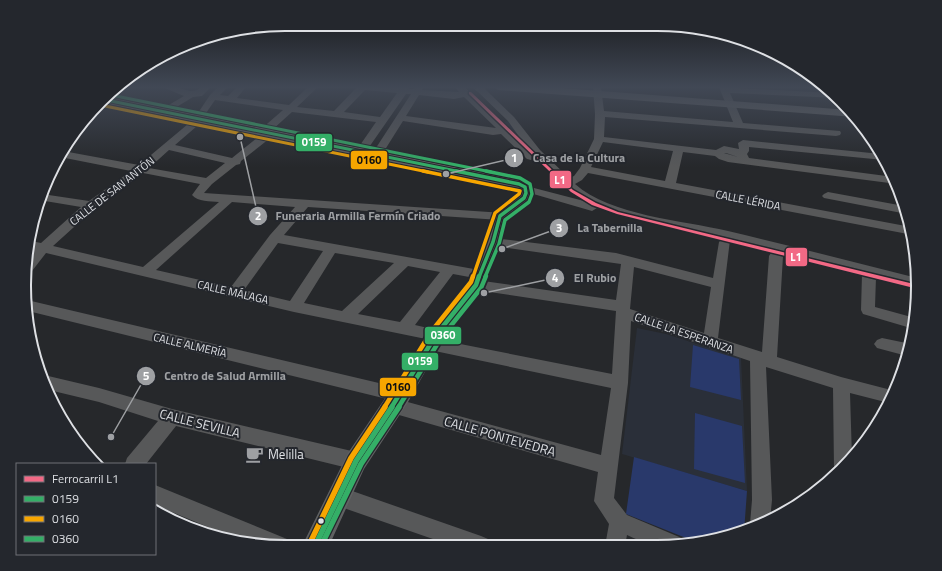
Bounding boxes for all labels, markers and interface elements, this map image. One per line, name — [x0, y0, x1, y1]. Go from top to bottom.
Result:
line badge: 0159 — [295, 133, 333, 152]
text: 0159 — [302, 134, 326, 150]
callout: Casa de la Cultura — [504, 146, 633, 170]
text: 1 — [511, 148, 517, 167]
text: Casa de la Cultura — [533, 148, 625, 167]
line badge: 0160 — [350, 150, 388, 170]
text: 0160 — [357, 152, 381, 168]
street label: CALLE DE SAN ANTÓN — [66, 153, 158, 229]
line badge: L1 — [549, 170, 572, 189]
text: L1 — [554, 172, 566, 188]
street label: CALLE LÉRIDA — [714, 186, 782, 214]
callout: Funeraria Armilla Fermín Criado — [248, 204, 449, 228]
text: 2 — [255, 206, 261, 225]
text: Funeraria Armilla Fermín Criado — [275, 206, 441, 225]
callout: La Tabernilla — [549, 216, 650, 240]
text: 3 — [556, 218, 562, 237]
text: La Tabernilla — [577, 218, 643, 237]
line badge: L1 — [785, 247, 808, 267]
text: L1 — [790, 249, 802, 265]
callout: El Rubio — [545, 266, 624, 290]
text: 4 — [552, 268, 559, 287]
text: El Rubio — [574, 268, 616, 287]
street label: CALLE MÁLAGA — [196, 276, 271, 308]
street label: CALLE LA ESPERANZA — [632, 309, 736, 358]
line badge: 0360 — [424, 326, 462, 345]
text: 0360 — [431, 327, 455, 343]
street label: CALLE ALMERÍA — [152, 329, 229, 361]
line badge: 0159 — [401, 352, 439, 371]
text: 0159 — [408, 353, 432, 369]
callout: Centro de Salud Armilla — [136, 364, 294, 388]
text: 5 — [143, 366, 150, 385]
text: Centro de Salud Armilla — [164, 366, 286, 385]
line badge: 0160 — [379, 377, 417, 397]
text: 0160 — [386, 379, 410, 395]
street label: CALLE SEVILLA — [158, 403, 243, 443]
street label: CALLE PONTEVEDRA — [442, 411, 558, 462]
cafe icon: Melilla — [245, 444, 265, 464]
place label: Melilla — [268, 444, 304, 464]
legend — [16, 463, 156, 555]
text: Ferrocarril L1 — [52, 469, 119, 488]
text: 0159 — [52, 489, 79, 508]
text: 0160 — [52, 509, 79, 528]
unlabelled marker — [316, 516, 326, 526]
text: 0360 — [52, 529, 79, 548]

